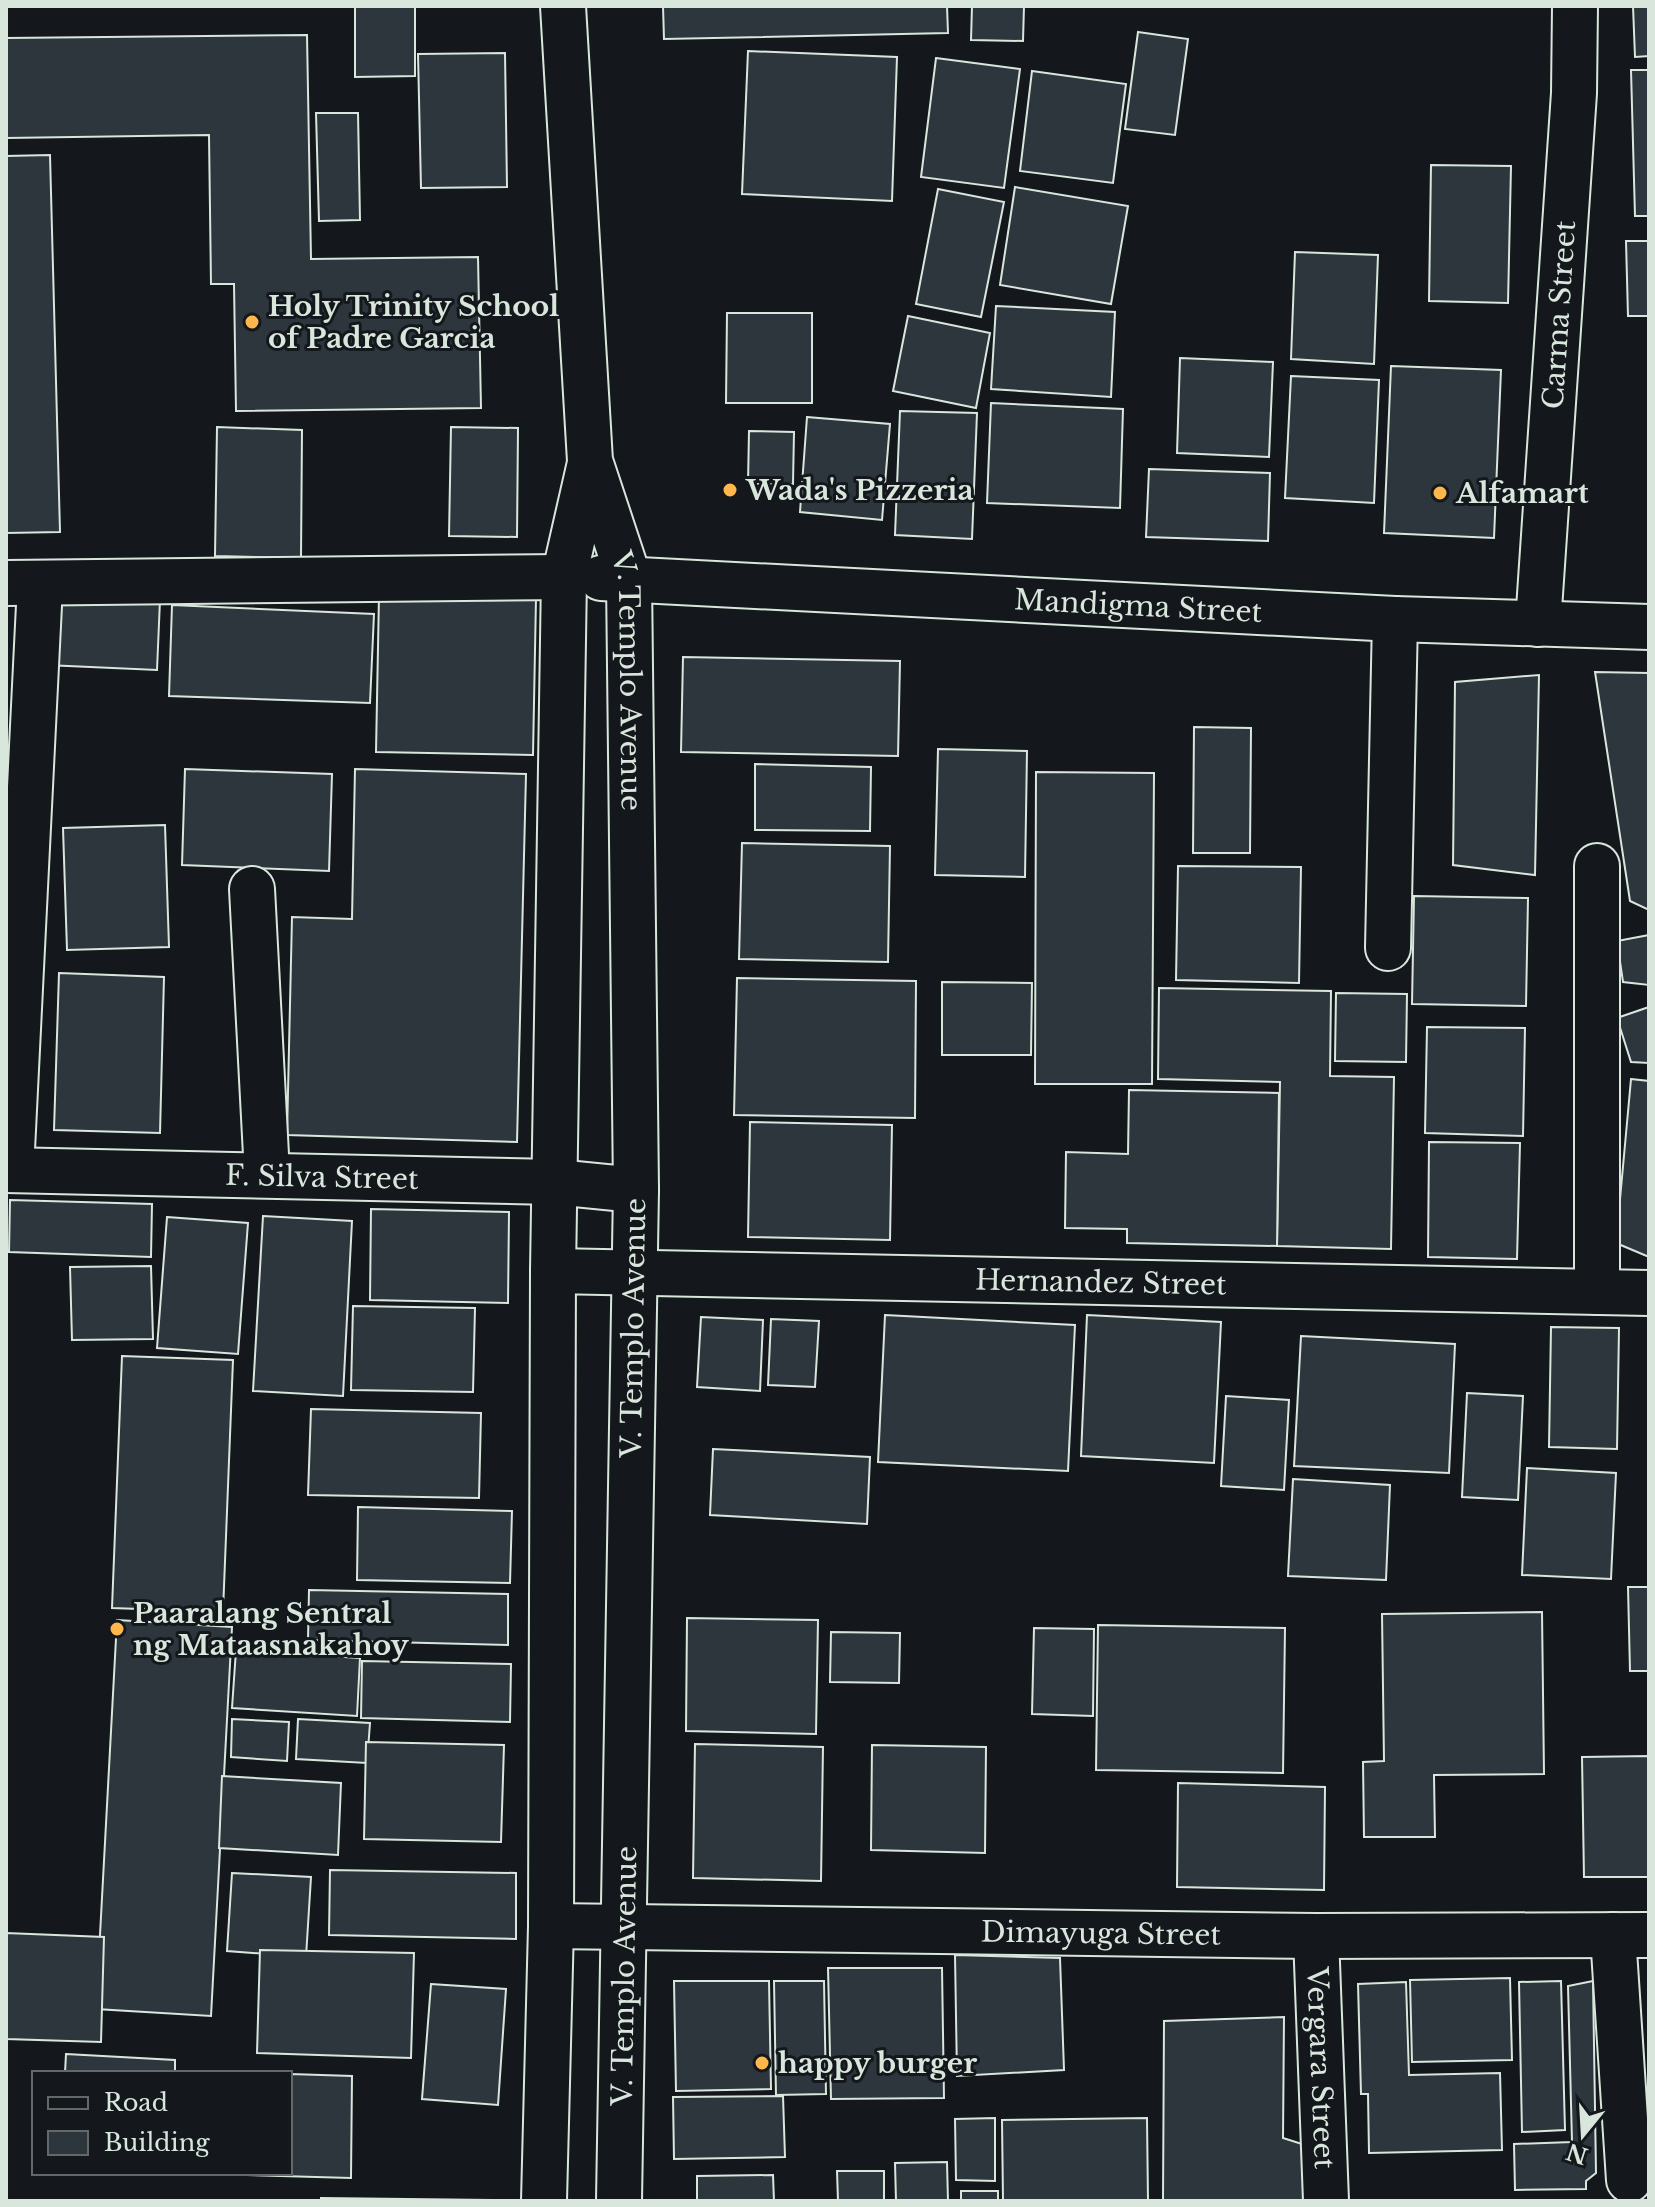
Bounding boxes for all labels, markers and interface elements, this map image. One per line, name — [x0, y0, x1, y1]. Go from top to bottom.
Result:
street label: Carma Street — [1536, 219, 1583, 410]
place label: Holy Trinity School of Padre Garcia — [268, 289, 559, 356]
marker: Holy Trinity School of Padre Garcia — [243, 313, 261, 331]
place label: Wada's Pizzeria — [745, 473, 974, 508]
place label: Alfamart — [1455, 476, 1589, 511]
marker: Wada's Pizzeria — [721, 481, 739, 499]
marker: Alfamart — [1431, 484, 1449, 502]
street label: V. Templo Avenue — [603, 546, 649, 811]
street label: Mandigma Street — [1013, 582, 1263, 630]
street label: F. Silva Street — [225, 1158, 419, 1197]
street label: V. Templo Avenue — [614, 1198, 653, 1459]
street label: Hernandez Street — [975, 1262, 1227, 1303]
place label: Paaralang Sentral ng Mataasnakahoy — [133, 1596, 409, 1663]
marker: Paaralang Sentral ng Mataasnakahoy — [108, 1620, 126, 1638]
street label: V. Templo Avenue — [605, 1846, 644, 2107]
street label: Dimayuga Street — [981, 1915, 1222, 1953]
street label: Vergara Street — [1299, 1965, 1342, 2170]
place label: happy burger — [778, 2046, 977, 2081]
marker: happy burger — [753, 2054, 771, 2072]
legend — [32, 2071, 292, 2175]
text: Road — [104, 2088, 168, 2117]
north arrow — [1543, 2095, 1623, 2175]
text: Building — [104, 2128, 210, 2157]
text: N — [1563, 2137, 1591, 2170]

